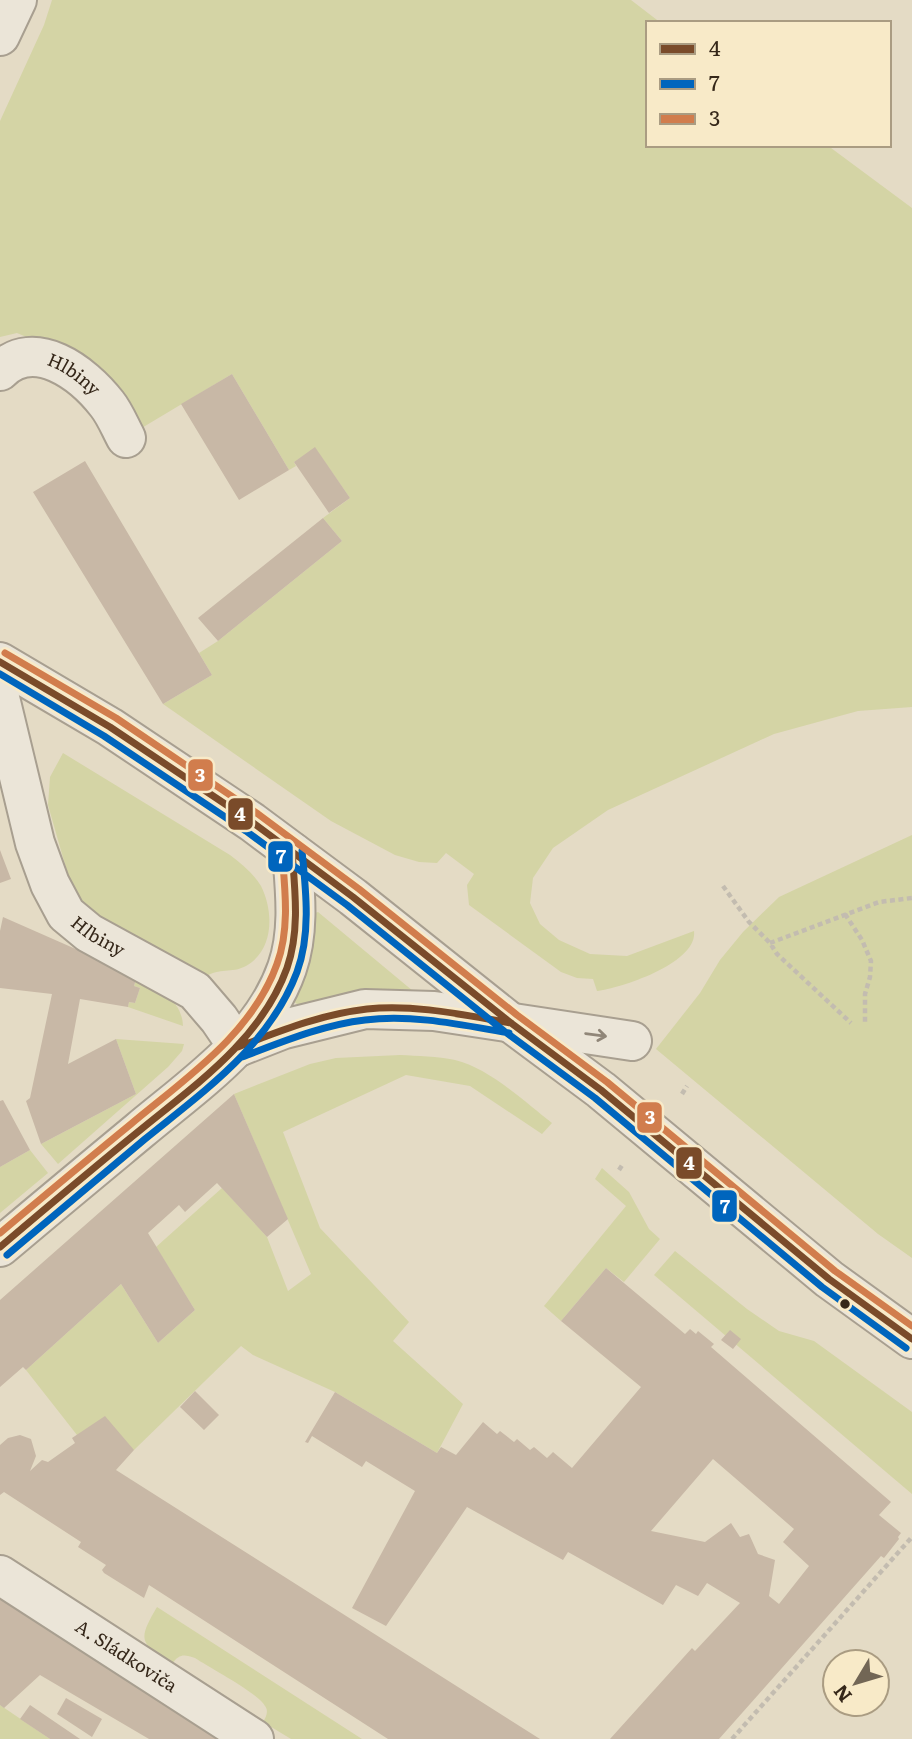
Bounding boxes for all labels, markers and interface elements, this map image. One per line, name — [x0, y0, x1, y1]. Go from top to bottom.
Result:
legend — [646, 21, 891, 147]
text: 4 — [709, 31, 721, 62]
text: 7 — [709, 66, 720, 97]
text: 3 — [709, 101, 720, 132]
street label: Hlbiny — [44, 345, 108, 401]
line badge: 3 — [187, 758, 214, 792]
text: 3 — [195, 760, 205, 788]
line badge: 4 — [227, 797, 254, 831]
text: 4 — [234, 799, 246, 827]
line badge: 7 — [267, 840, 294, 873]
text: 7 — [276, 841, 287, 869]
street label: Hlbiny — [66, 908, 131, 963]
one-way arrow — [584, 1029, 607, 1042]
line badge: 3 — [636, 1101, 663, 1134]
text: 3 — [645, 1102, 655, 1130]
line badge: 4 — [675, 1146, 703, 1180]
text: 4 — [683, 1148, 695, 1176]
line badge: 7 — [711, 1189, 738, 1223]
text: 7 — [720, 1191, 731, 1219]
unlabelled marker — [838, 1297, 852, 1311]
street label: A. Sládkoviča — [70, 1612, 183, 1698]
north arrow — [821, 1648, 891, 1718]
text: N — [826, 1679, 858, 1709]

